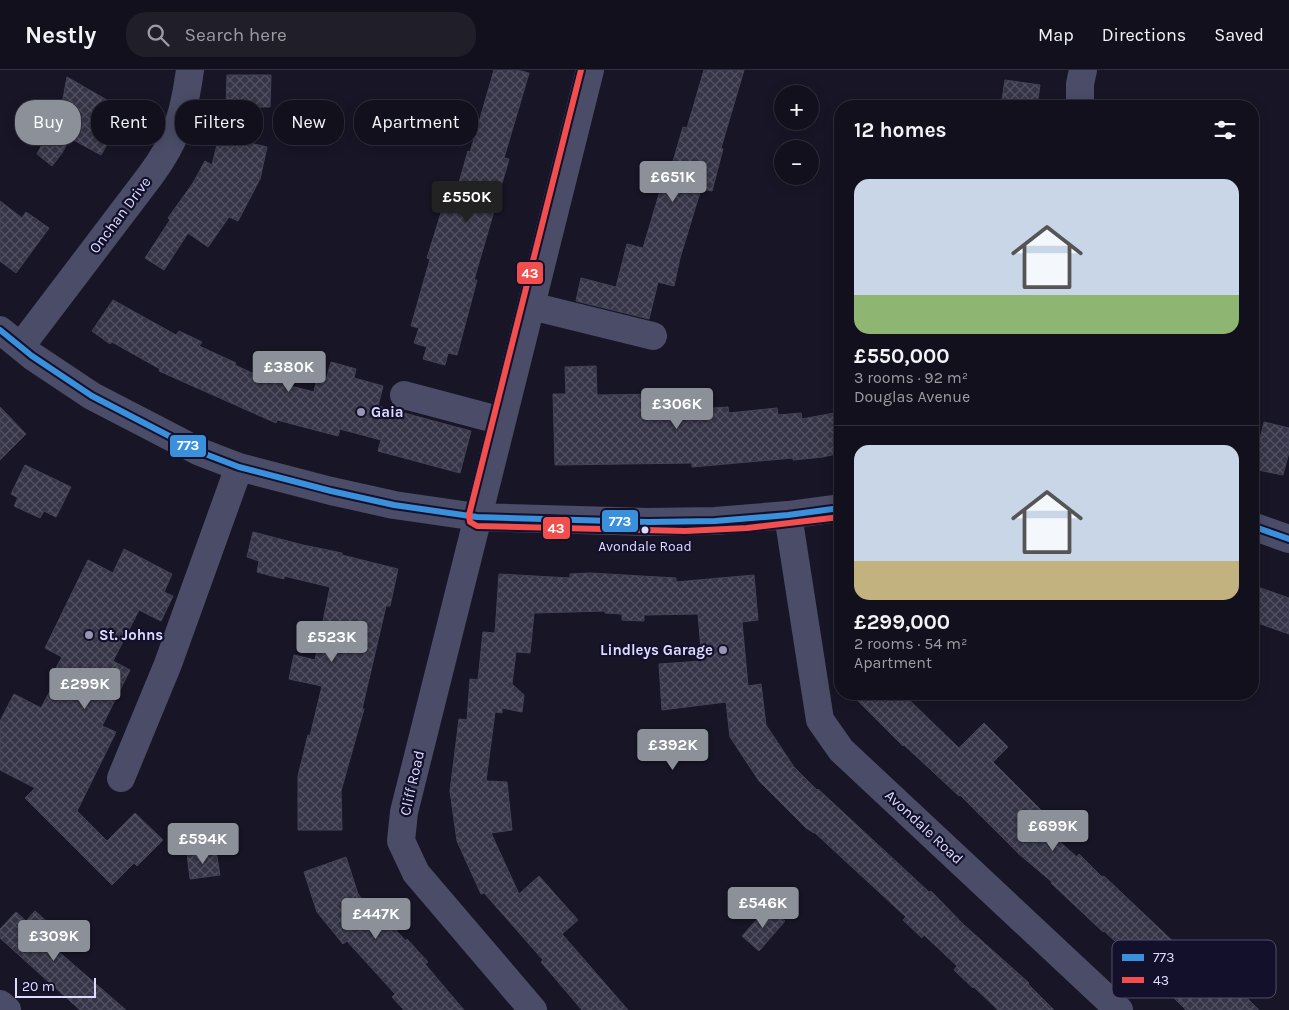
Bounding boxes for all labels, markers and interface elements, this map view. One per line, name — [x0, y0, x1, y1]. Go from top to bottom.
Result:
search box — [126, 12, 476, 57]
text: Nestly — [25, 21, 96, 49]
icon: search — [144, 21, 172, 49]
text: Search here — [184, 24, 287, 46]
text: Map — [1038, 24, 1074, 46]
text: Directions — [1102, 24, 1186, 46]
text: Saved — [1214, 24, 1264, 46]
map controls — [774, 85, 819, 185]
button: + — [774, 85, 819, 130]
chip: Buy — [15, 100, 81, 145]
chip: Rent — [91, 100, 165, 145]
chip: Filters — [175, 100, 263, 145]
chip: New — [273, 100, 344, 145]
chip: Apartment — [354, 100, 478, 145]
icon: filters — [1211, 116, 1239, 144]
text: 12 homes — [854, 118, 947, 142]
button: − — [774, 140, 819, 185]
pin: £651K — [638, 160, 708, 203]
text: £651K — [651, 167, 695, 186]
street label: Onchan Drive — [85, 173, 155, 257]
pin: £550K — [432, 180, 502, 223]
text: £550K — [443, 187, 491, 206]
icon: home — [1002, 212, 1092, 302]
line badge: 43 — [516, 261, 544, 285]
text: 43 — [521, 265, 539, 282]
text: £550,000 — [854, 344, 950, 368]
pin: £380K — [254, 350, 324, 393]
text: £380K — [264, 357, 314, 376]
text: 3 rooms · 92 m² — [854, 368, 968, 387]
text: Douglas Avenue — [854, 387, 970, 406]
pin: £306K — [642, 388, 712, 430]
text: £306K — [652, 394, 702, 413]
place label: Gaia — [371, 403, 404, 421]
marker: Gaia — [355, 406, 367, 418]
line badge: 773 — [169, 434, 207, 458]
text: 773 — [177, 437, 199, 454]
icon: home — [1002, 477, 1092, 567]
line badge: 773 — [601, 509, 639, 533]
text: 773 — [609, 513, 631, 530]
line badge: 43 — [542, 516, 571, 540]
text: 43 — [547, 520, 565, 537]
marker: Avondale Road — [640, 525, 650, 535]
place label: Avondale Road — [598, 538, 692, 555]
text: £299,000 — [854, 610, 950, 634]
pin: £523K — [297, 620, 367, 663]
place label: St. Johns — [99, 626, 163, 644]
text: £523K — [307, 627, 357, 646]
marker: St. Johns — [83, 629, 95, 641]
text: 2 rooms · 54 m² — [854, 634, 967, 653]
place label: Lindleys Garage — [600, 641, 713, 659]
marker: Lindleys Garage — [717, 644, 729, 656]
text: Apartment — [854, 653, 932, 672]
pin: £299K — [50, 668, 120, 710]
text: £299K — [60, 674, 110, 693]
pin: £392K — [638, 728, 708, 771]
text: £392K — [648, 735, 698, 754]
street label: Cliff Road — [396, 749, 428, 817]
street label: Avondale Road — [881, 786, 967, 868]
pin: £699K — [1018, 810, 1088, 852]
text: £699K — [1028, 816, 1078, 835]
pin: £594K — [168, 822, 238, 865]
text: £594K — [179, 829, 227, 848]
pin: £546K — [728, 886, 798, 929]
text: £546K — [739, 893, 787, 912]
pin: £447K — [341, 898, 411, 940]
text: £447K — [352, 904, 400, 923]
pin: £309K — [19, 920, 89, 962]
text: £309K — [29, 926, 79, 945]
legend — [1112, 940, 1276, 998]
text: 773 — [1153, 949, 1174, 966]
text: 43 — [1153, 972, 1169, 989]
scale bar — [15, 975, 96, 998]
text: 20 m — [22, 978, 55, 995]

